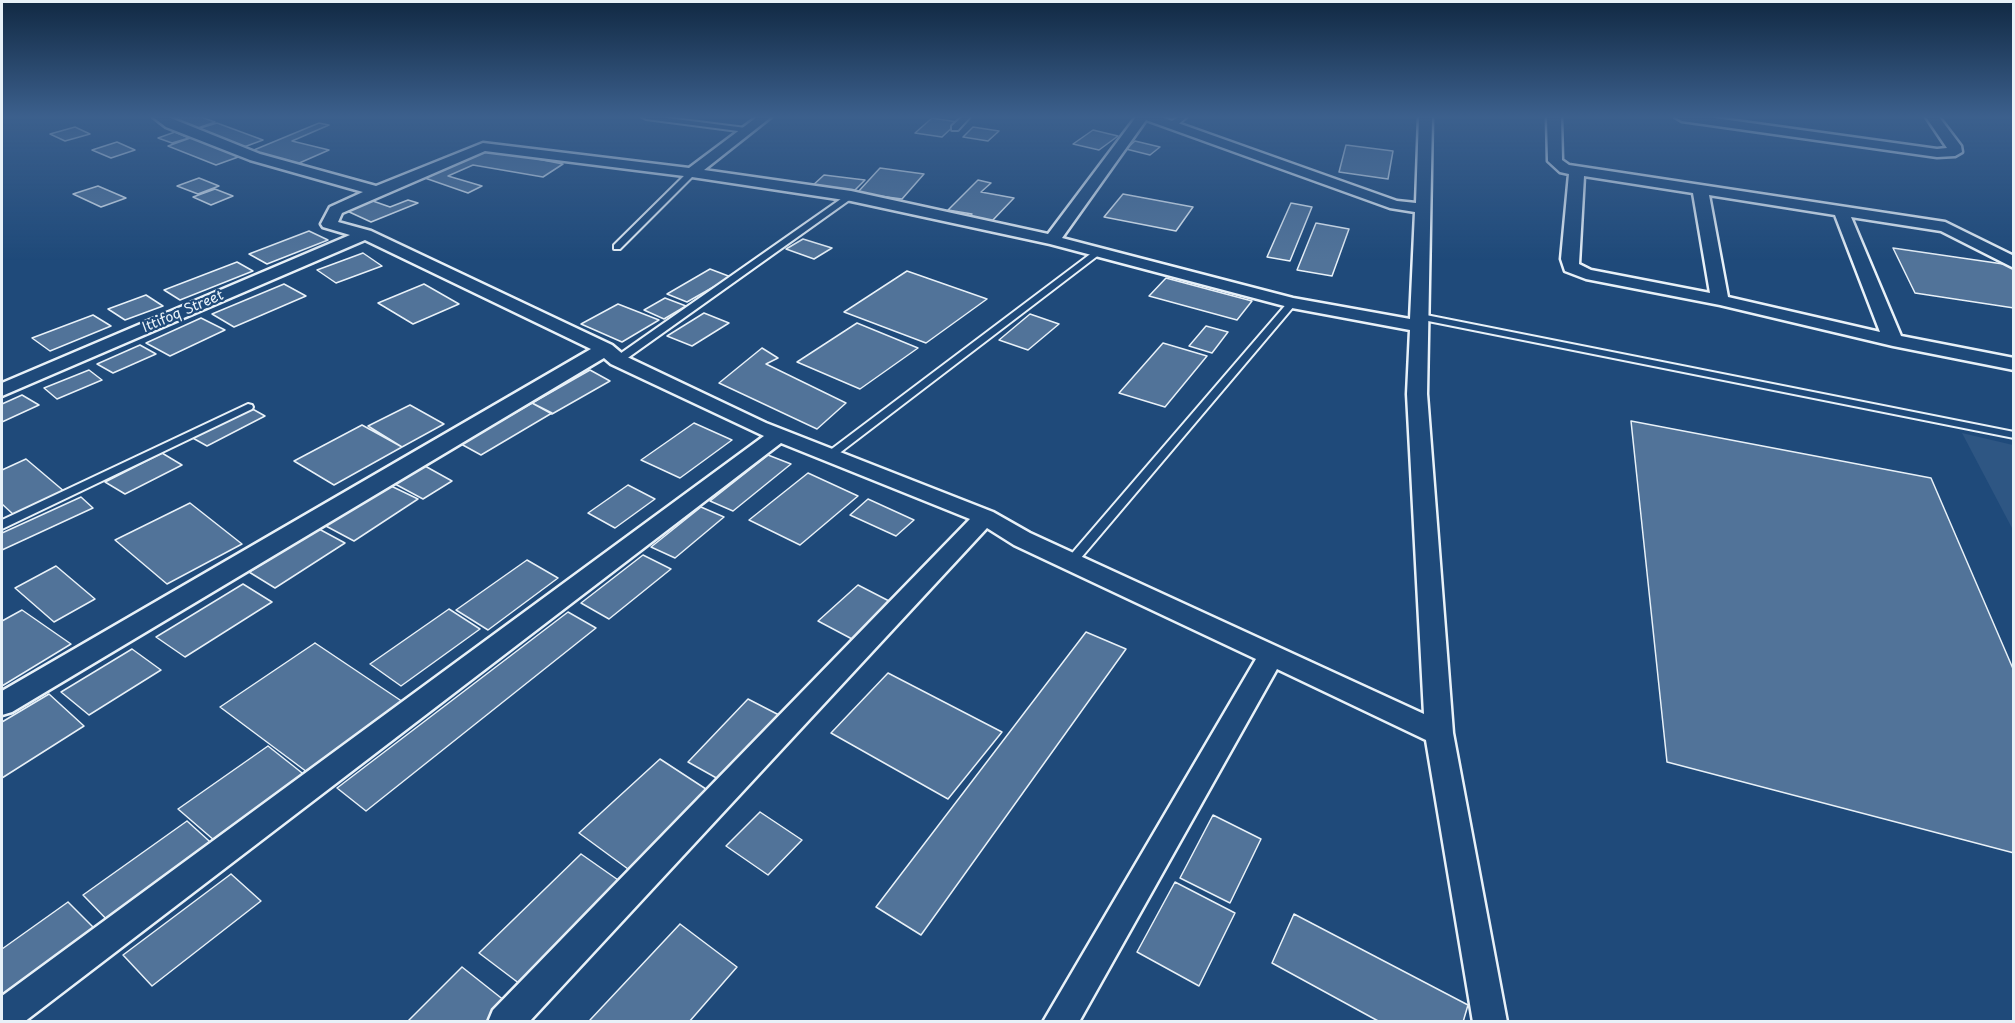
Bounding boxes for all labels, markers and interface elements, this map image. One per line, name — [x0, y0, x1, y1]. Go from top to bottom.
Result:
street label: Ittifoq Street — [140, 287, 226, 337]

